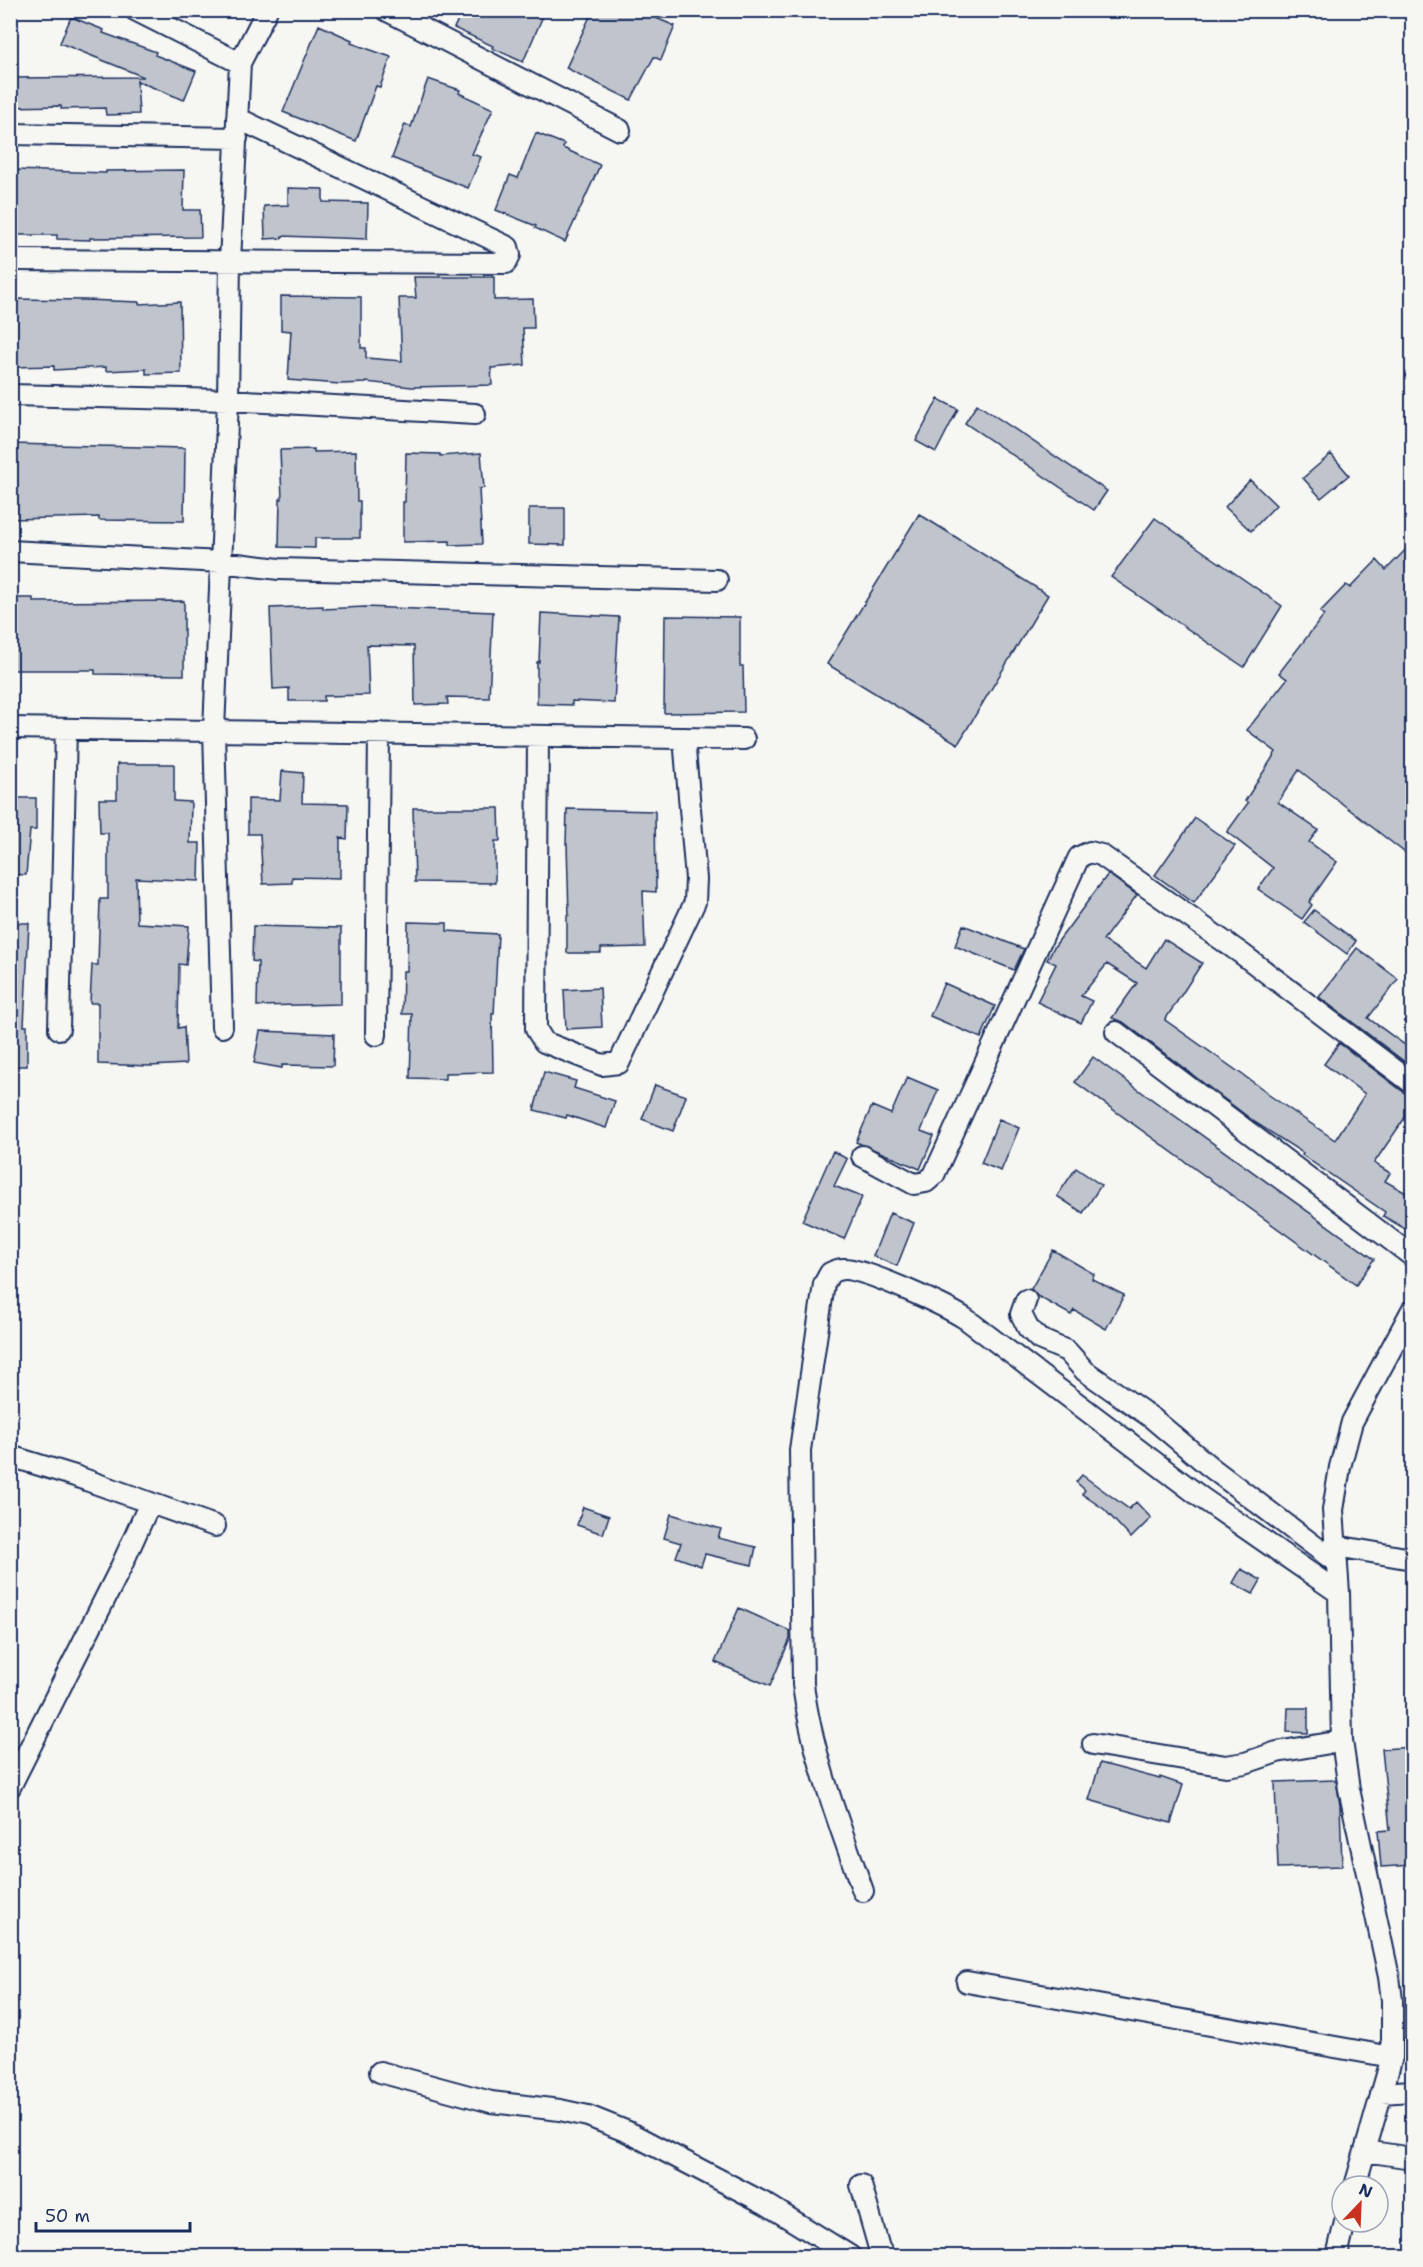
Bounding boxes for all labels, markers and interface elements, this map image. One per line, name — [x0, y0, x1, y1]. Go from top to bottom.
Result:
north arrow — [1330, 2174, 1390, 2234]
text: N — [1356, 2179, 1376, 2203]
scale bar — [36, 2195, 190, 2233]
text: 50 m — [45, 2204, 90, 2228]

